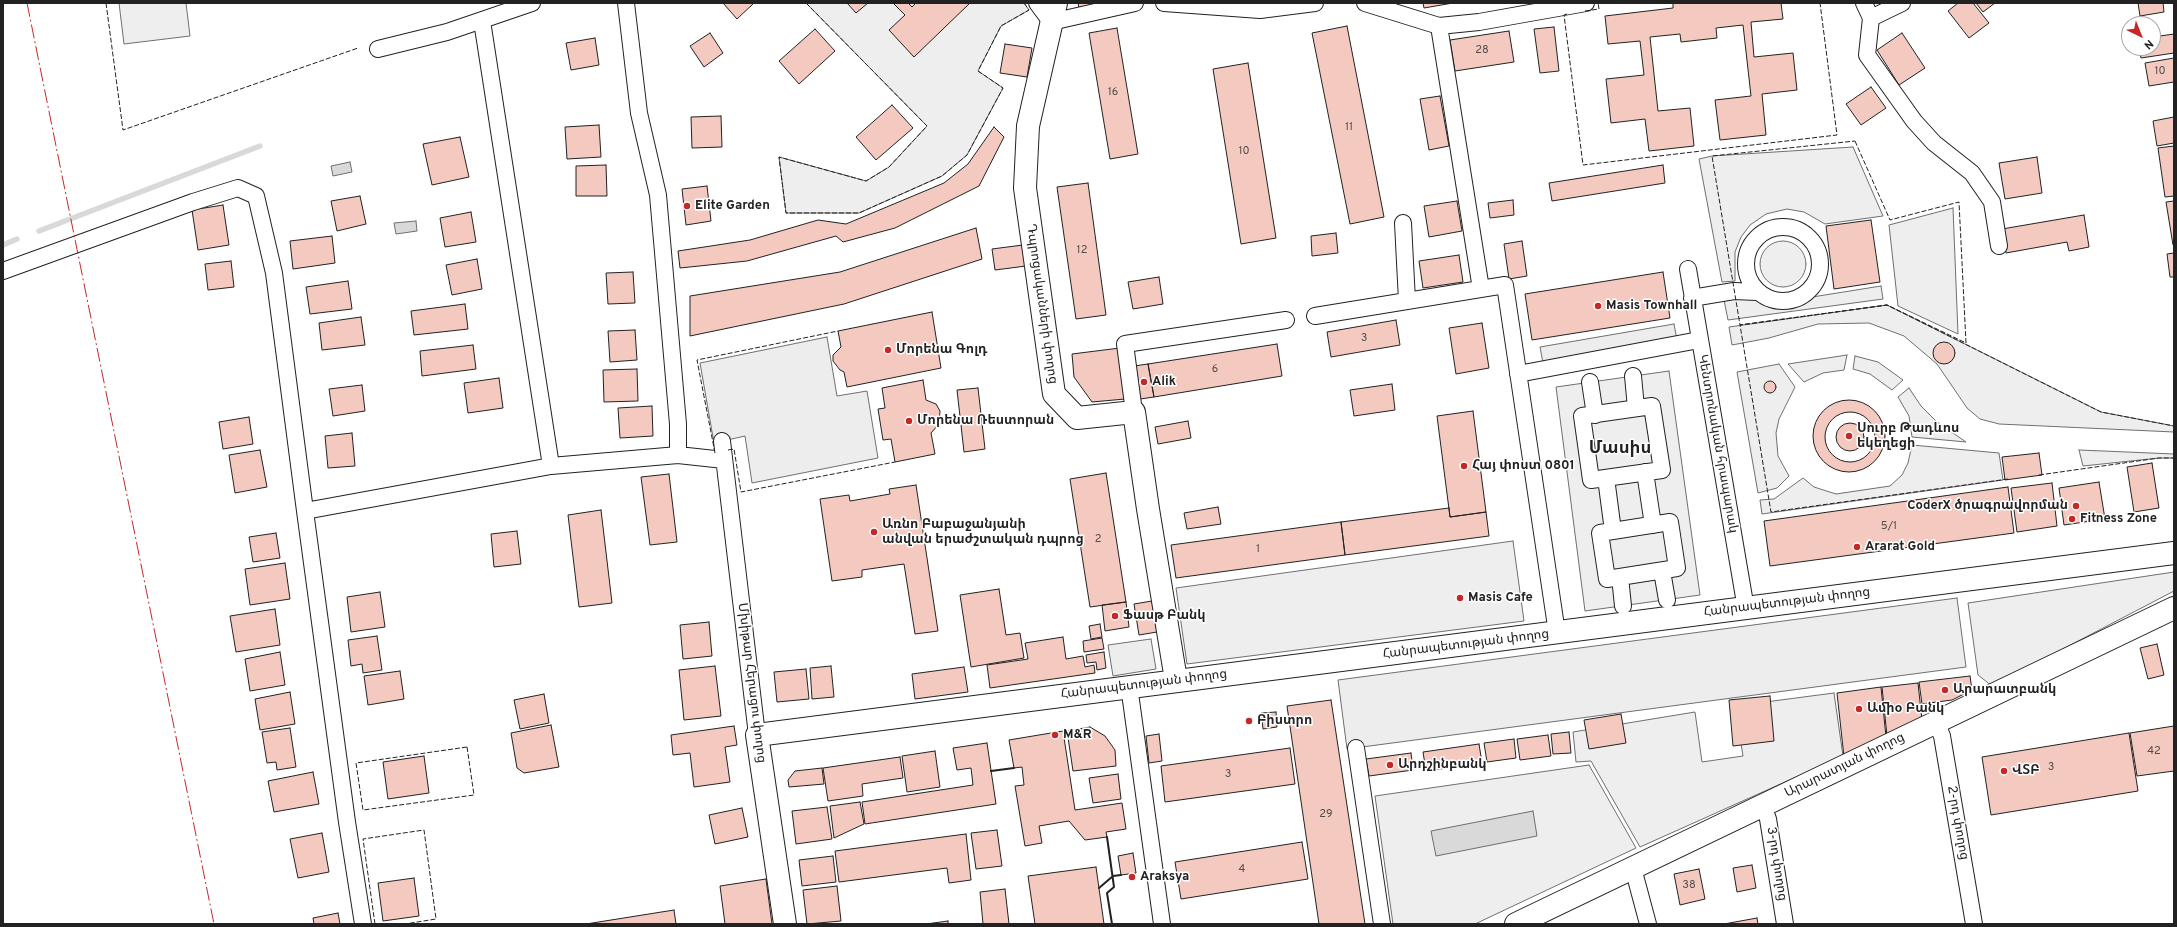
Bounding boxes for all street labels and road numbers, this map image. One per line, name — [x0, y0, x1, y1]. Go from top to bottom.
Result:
street label: Դպրոցականների փողոց — [1022, 223, 1060, 385]
street label: Կենտրոնական հրապարակ — [1694, 353, 1740, 535]
street label: Հանրապետության փողոց — [1703, 585, 1871, 621]
street label: Մխիթար Հերացու փողոց — [733, 602, 769, 764]
street label: Հանրապետության փողոց — [1382, 627, 1550, 663]
street label: Հանրապետության փողոց — [1060, 667, 1228, 703]
street label: Արարատյան փողոց — [1782, 730, 1908, 802]
street label: 2-րդ փողոց — [1943, 785, 1971, 861]
street label: 3-րդ փողոց — [1762, 826, 1790, 902]

